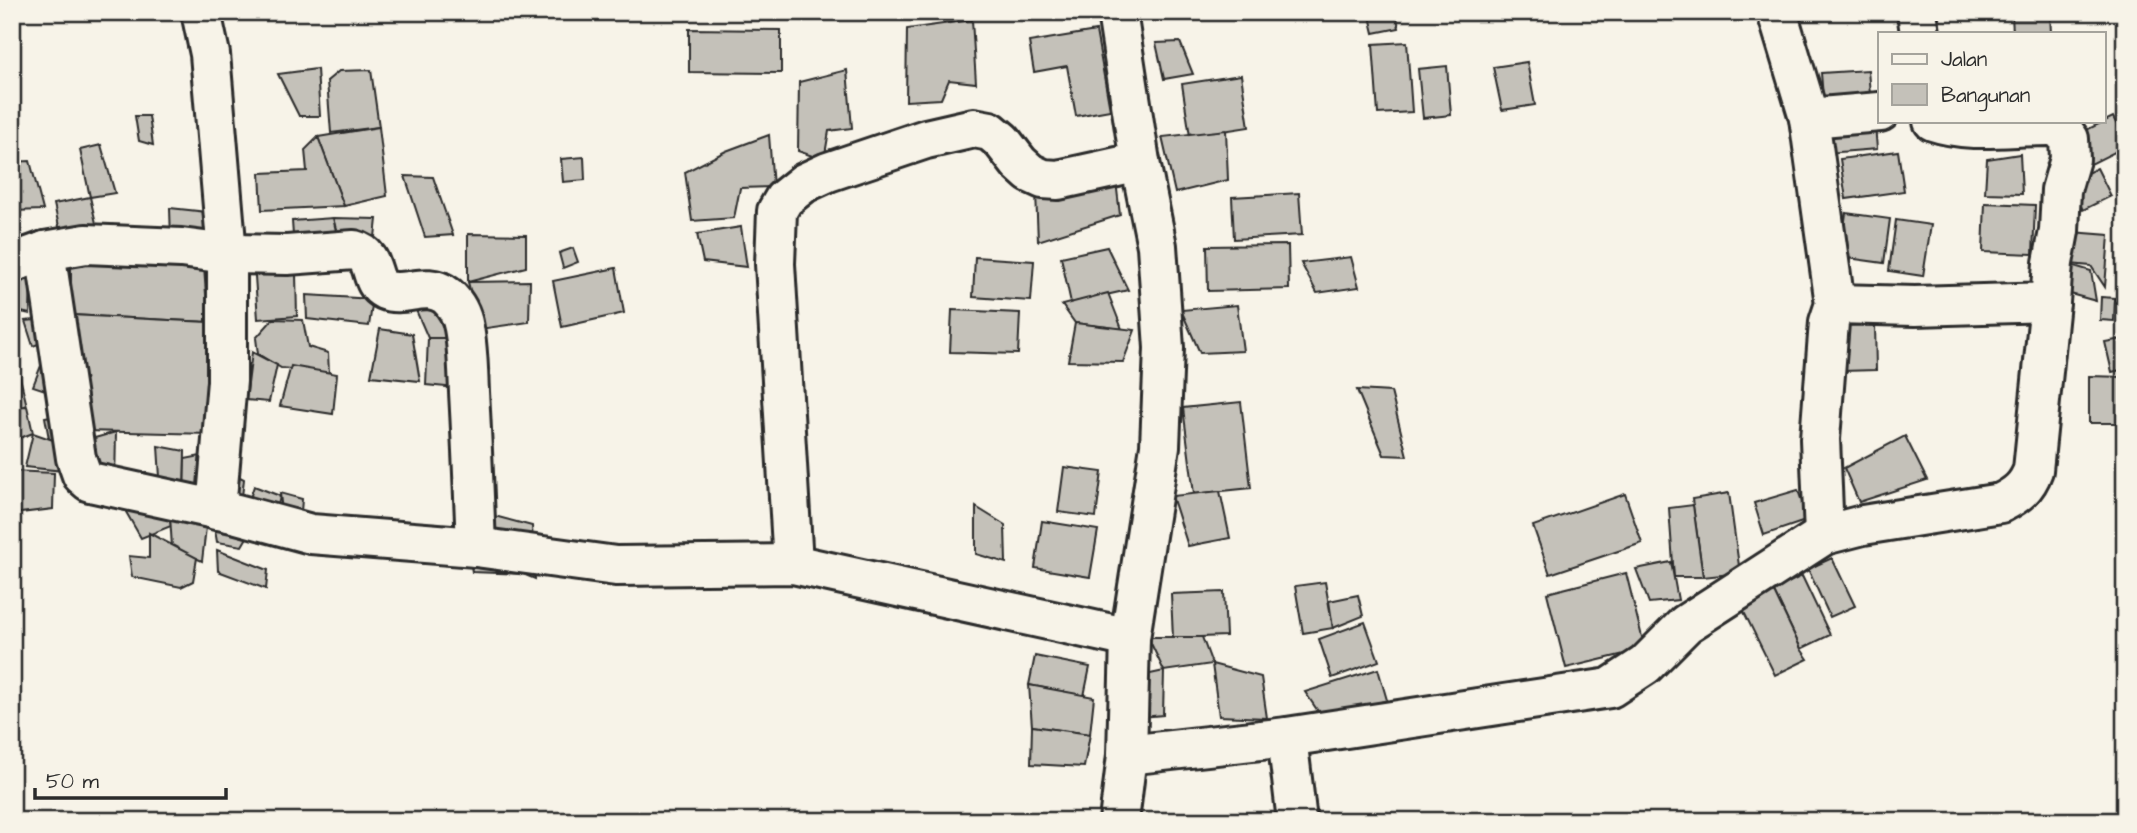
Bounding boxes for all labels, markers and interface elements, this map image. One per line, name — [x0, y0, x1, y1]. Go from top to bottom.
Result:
legend — [1878, 32, 2106, 122]
text: Jalan — [1941, 45, 1987, 74]
text: Bangunan — [1941, 81, 2030, 112]
scale bar — [35, 756, 226, 800]
text: 50 m — [46, 767, 100, 796]

